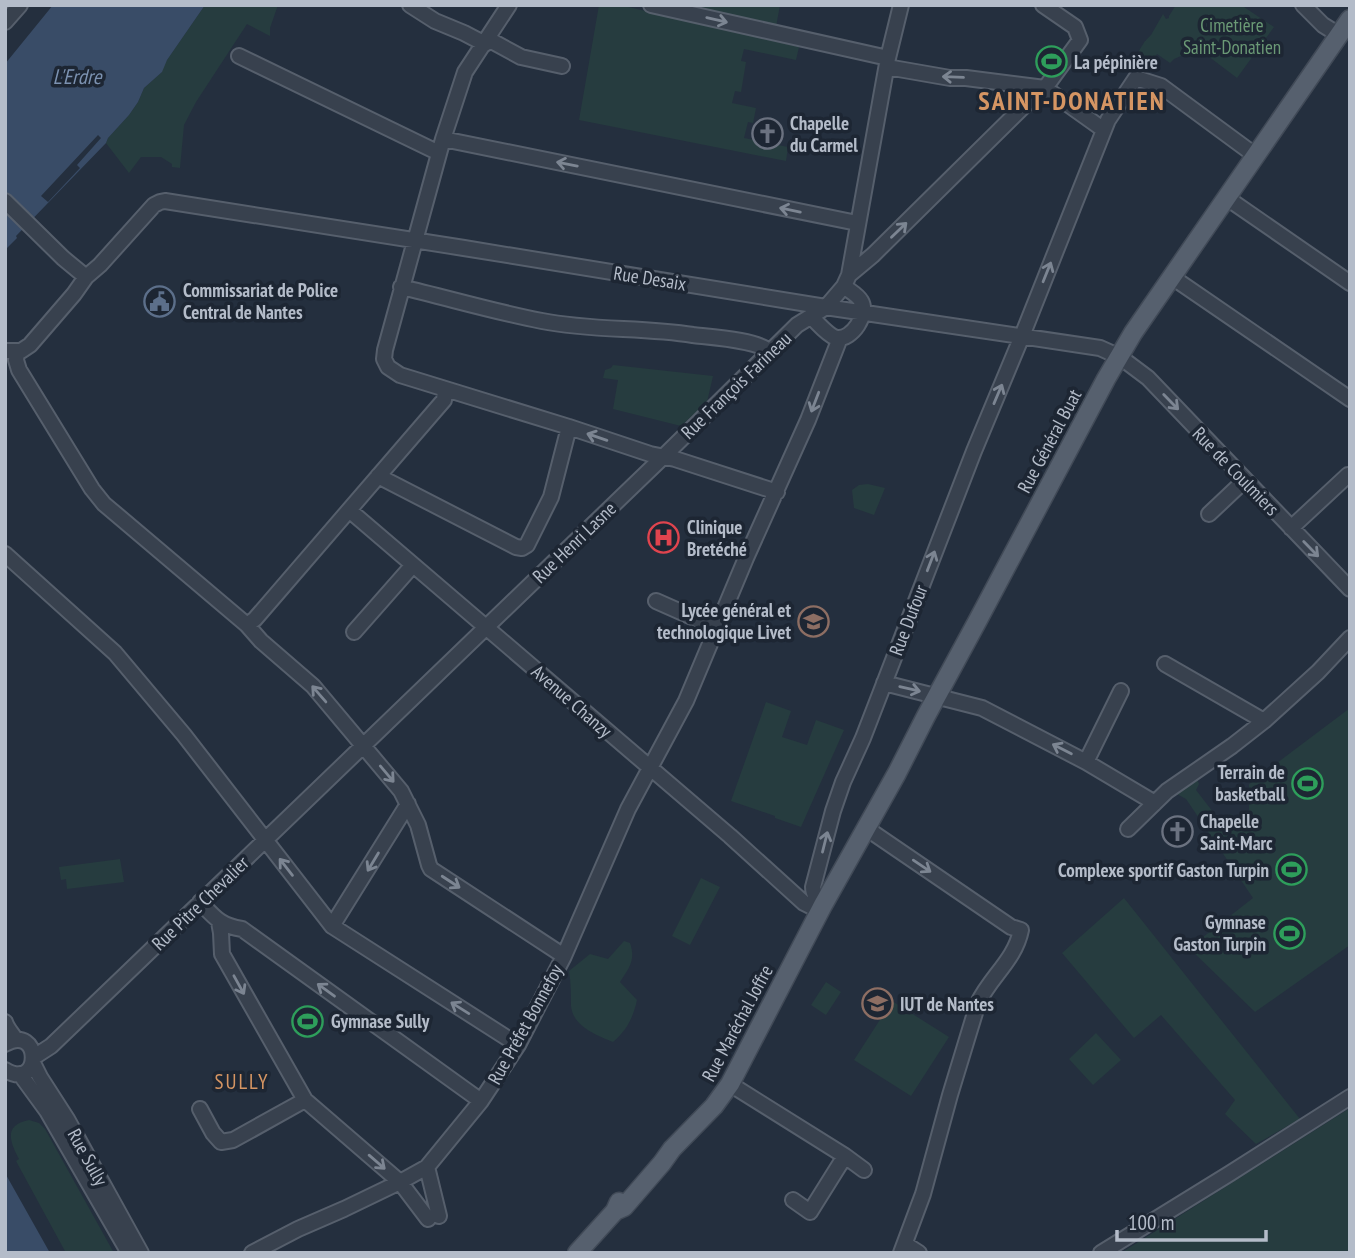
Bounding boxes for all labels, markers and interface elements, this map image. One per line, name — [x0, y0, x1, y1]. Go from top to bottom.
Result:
park label: Cimetière Saint-Donatien — [1183, 13, 1281, 59]
one-way arrow — [705, 14, 728, 28]
sports icon: La pépinière — [1034, 45, 1068, 79]
place label: La pépinière — [1074, 50, 1158, 74]
water label: L'Erdre — [53, 63, 103, 90]
one-way arrow — [942, 71, 965, 84]
district label: SAINT-DONATIEN — [978, 84, 1166, 117]
place label: Chapelle du Carmel — [790, 111, 858, 157]
church icon: Chapelle du Carmel — [750, 117, 784, 151]
one-way arrow — [556, 157, 579, 171]
one-way arrow — [779, 202, 802, 216]
one-way arrow — [890, 221, 907, 238]
street label: Rue Desaix — [612, 260, 688, 296]
one-way arrow — [1042, 262, 1055, 284]
place label: Commissariat de Police Central de Nantes — [183, 278, 338, 324]
public building icon: Commissariat de Police Central de Nantes — [143, 284, 177, 318]
street label: Rue François Farineau — [676, 326, 796, 444]
one-way arrow — [992, 383, 1005, 405]
street label: Rue Général Buat — [1012, 384, 1087, 497]
one-way arrow — [808, 390, 821, 412]
one-way arrow — [1162, 394, 1179, 411]
street label: Rue de Coulmiers — [1188, 422, 1284, 520]
one-way arrow — [587, 430, 609, 442]
street label: Rue Henri Lasne — [527, 496, 621, 588]
place label: Clinique Bretéché — [687, 515, 747, 561]
hospital icon: Clinique Bretéché — [647, 521, 681, 555]
one-way arrow — [1302, 540, 1319, 557]
one-way arrow — [925, 550, 938, 572]
street label: Rue Dufour — [884, 580, 933, 659]
place label: Lycée général et technologique Livet — [657, 598, 791, 644]
school or university icon: Lycée général et technologique Livet — [797, 604, 831, 638]
street label: Avenue Chanzy — [527, 659, 618, 743]
one-way arrow — [898, 683, 921, 696]
one-way arrow — [311, 685, 327, 703]
one-way arrow — [1052, 742, 1072, 756]
place label: Terrain de basketball — [1215, 760, 1285, 806]
one-way arrow — [379, 765, 395, 783]
sports icon: Terrain de basketball — [1291, 766, 1325, 800]
place label: Chapelle Saint-Marc — [1200, 809, 1273, 855]
church icon: Chapelle Saint-Marc — [1160, 815, 1194, 849]
one-way arrow — [819, 831, 832, 853]
street label: Rue Pitre Chevalier — [147, 850, 254, 955]
one-way arrow — [366, 852, 380, 872]
sports icon: Complexe sportif Gaston Turpin — [1275, 853, 1309, 887]
one-way arrow — [279, 857, 294, 876]
place label: Complexe sportif Gaston Turpin — [1058, 858, 1269, 882]
one-way arrow — [912, 859, 932, 873]
one-way arrow — [441, 875, 460, 889]
place label: Gymnase Gaston Turpin — [1173, 910, 1266, 956]
sports icon: Gymnase Gaston Turpin — [1272, 916, 1306, 950]
street label: Rue Préfet Bonnefoy — [482, 959, 568, 1088]
street label: Rue Maréchal Joffre — [696, 961, 778, 1085]
one-way arrow — [233, 974, 246, 995]
one-way arrow — [317, 983, 336, 997]
school or university icon: IUT de Nantes — [860, 987, 894, 1021]
place label: IUT de Nantes — [900, 992, 994, 1016]
one-way arrow — [451, 1000, 471, 1014]
sports icon: Gymnase Sully — [291, 1004, 325, 1038]
place label: Gymnase Sully — [331, 1009, 430, 1033]
district label: SULLY — [214, 1068, 270, 1095]
street label: Rue Sully — [63, 1124, 114, 1191]
one-way arrow — [368, 1154, 386, 1170]
scale bar — [1117, 1198, 1266, 1242]
text: 100 m — [1128, 1209, 1174, 1236]

